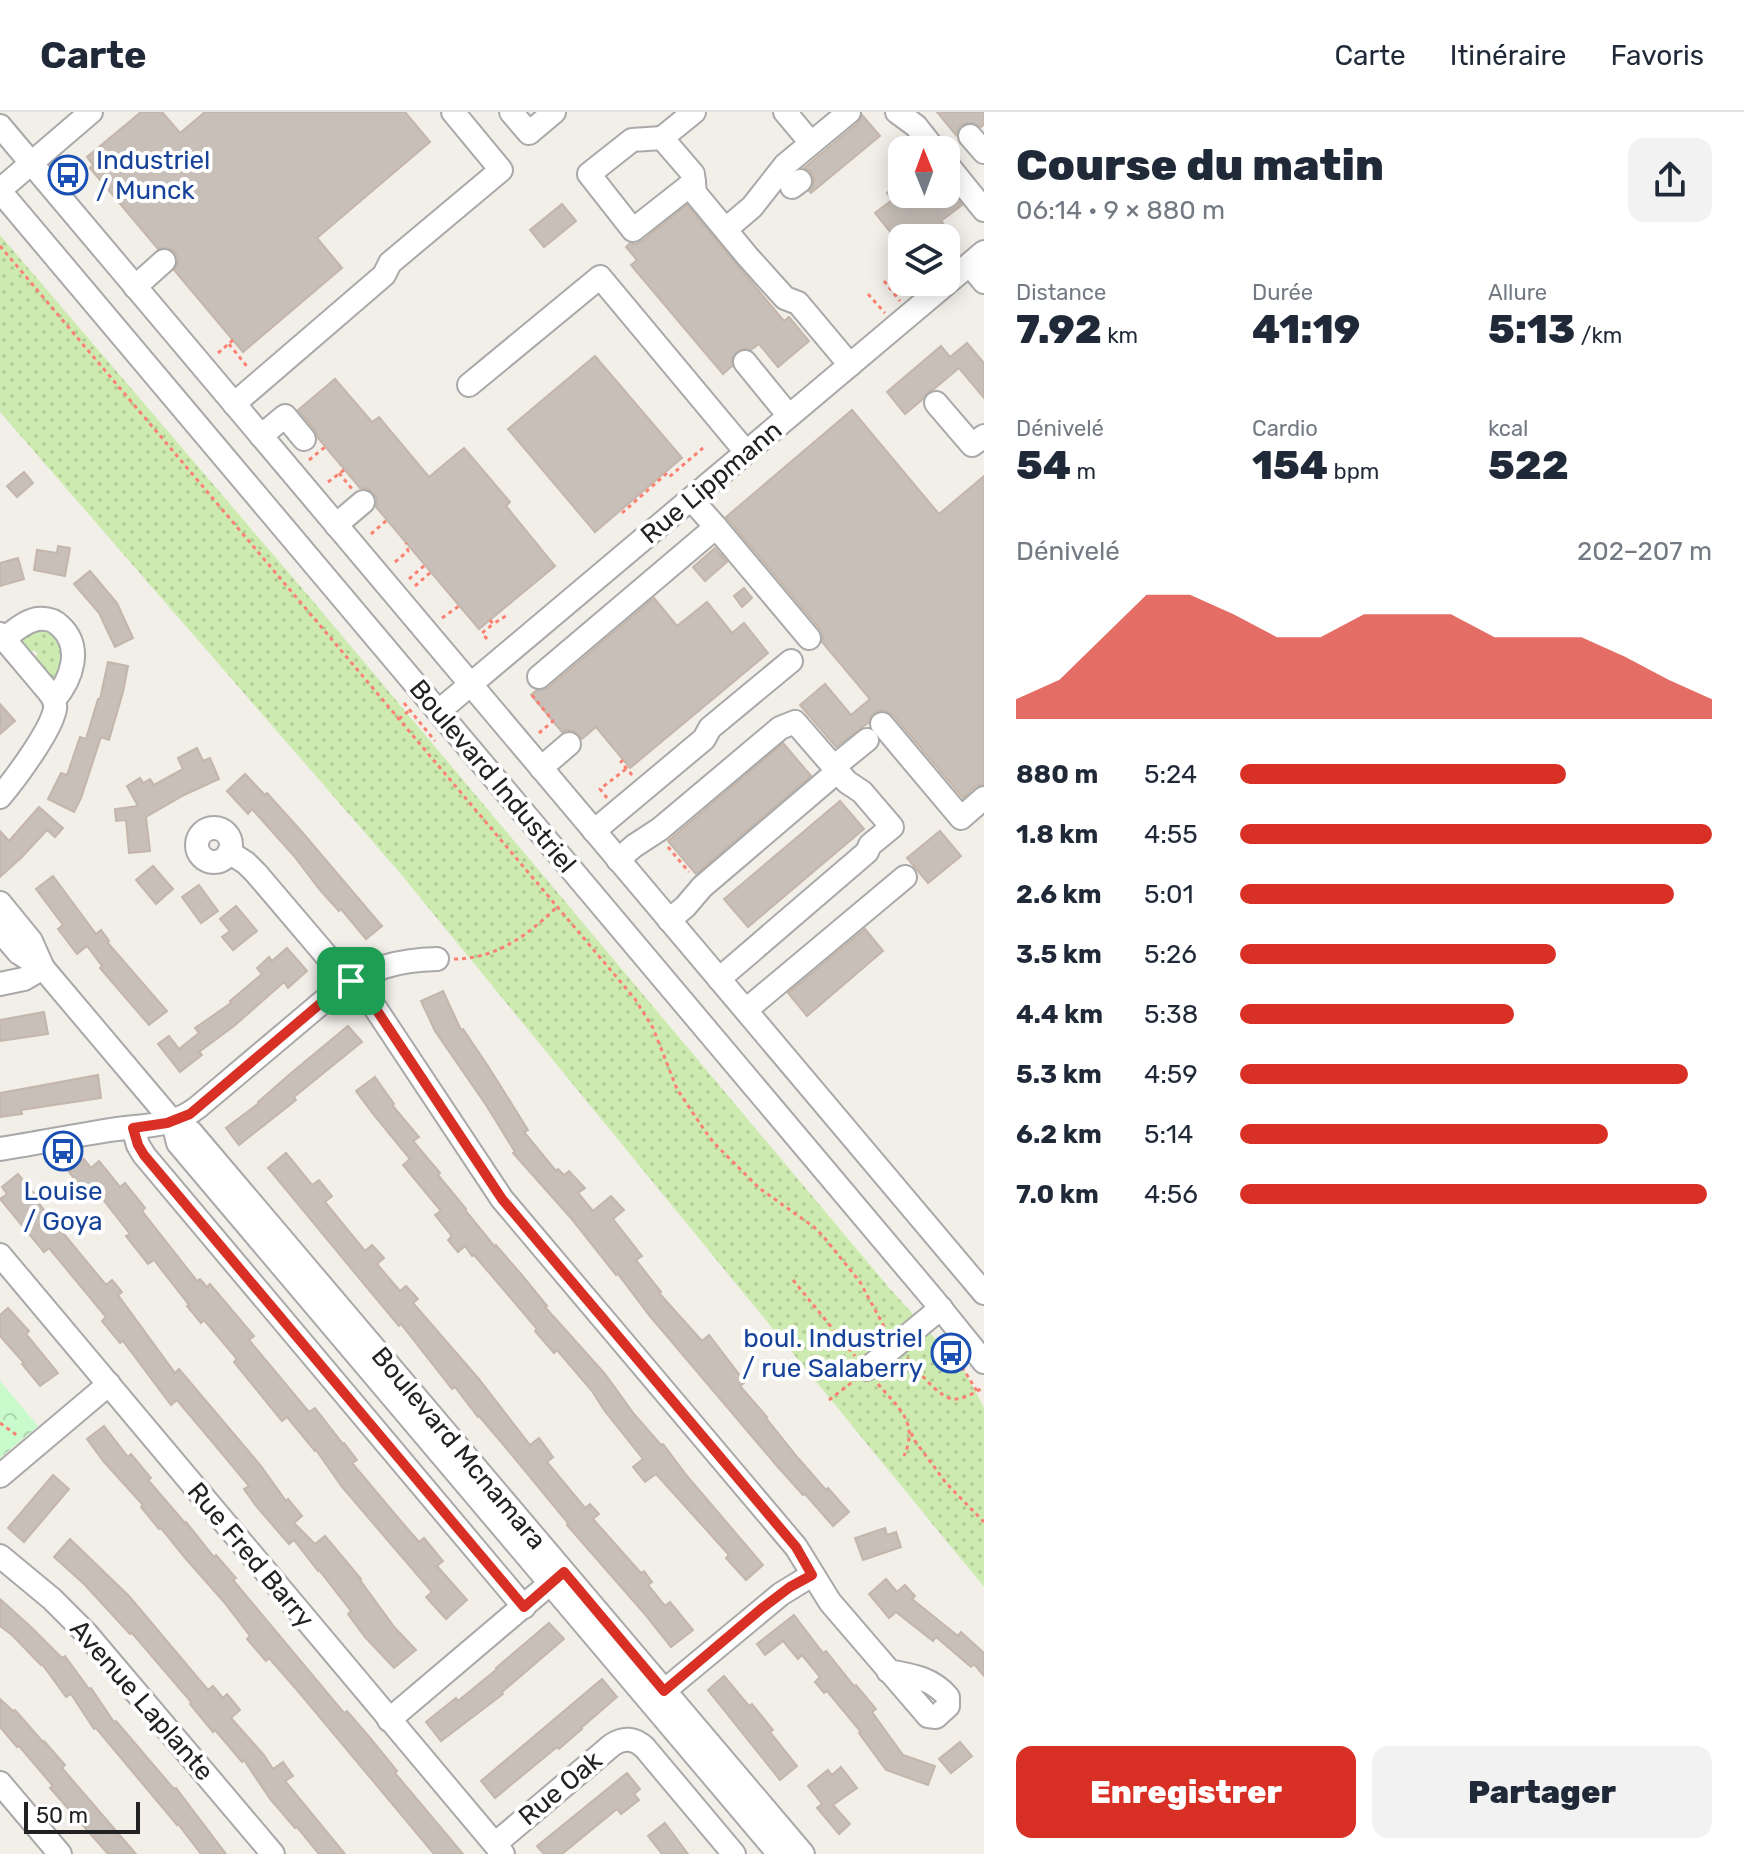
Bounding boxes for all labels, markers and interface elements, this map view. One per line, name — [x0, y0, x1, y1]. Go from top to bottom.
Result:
text: Carte — [40, 32, 147, 78]
text: Carte — [1334, 39, 1406, 72]
text: Itinéraire — [1450, 39, 1567, 72]
text: Favoris — [1611, 39, 1704, 72]
north arrow — [888, 136, 960, 208]
map controls — [888, 136, 960, 296]
button: share — [1628, 138, 1712, 222]
text: Course du matin — [1016, 139, 1384, 191]
place label: Industriel / Munck — [96, 145, 210, 206]
bus stop icon: Industriel / Munck — [47, 154, 89, 196]
text: 06:14 · 9 × 880 m — [1016, 195, 1225, 226]
button: layers — [888, 224, 960, 296]
text: Distance — [1016, 279, 1106, 306]
text: Durée — [1252, 279, 1313, 306]
text: Allure — [1488, 279, 1547, 306]
text: 7.92 — [1016, 306, 1102, 353]
text: 41:19 — [1252, 306, 1360, 353]
text: 5:13 — [1488, 306, 1575, 353]
text: km — [1102, 322, 1138, 349]
text: /km — [1575, 322, 1622, 349]
street label: Rue Lippmann — [635, 414, 788, 550]
text: Dénivelé — [1016, 415, 1104, 442]
text: Cardio — [1252, 415, 1318, 442]
text: kcal — [1488, 415, 1528, 442]
text: 54 — [1016, 442, 1071, 489]
text: 154 — [1252, 442, 1328, 489]
text: 522 — [1488, 442, 1569, 489]
text: m — [1071, 458, 1096, 485]
text: bpm — [1328, 458, 1379, 485]
text: Dénivelé — [1016, 536, 1120, 567]
text: 202–207 m — [1577, 536, 1712, 567]
street label: Boulevard Industriel — [403, 673, 582, 879]
text: 880 m — [1016, 759, 1098, 790]
text: 5:24 — [1144, 759, 1197, 790]
text: 1.8 km — [1016, 819, 1098, 850]
text: 4:55 — [1144, 819, 1198, 850]
text: 2.6 km — [1016, 879, 1102, 910]
text: 5:01 — [1144, 879, 1194, 910]
text: 3.5 km — [1016, 939, 1102, 970]
text: 5:26 — [1144, 939, 1197, 970]
pin — [317, 947, 385, 1015]
icon: arrive — [329, 959, 373, 1003]
text: 4.4 km — [1016, 999, 1103, 1030]
text: 5:38 — [1144, 999, 1198, 1030]
text: 5.3 km — [1016, 1059, 1102, 1090]
text: 4:59 — [1144, 1059, 1198, 1090]
text: 6.2 km — [1016, 1119, 1102, 1150]
text: 5:14 — [1144, 1119, 1193, 1150]
bus stop icon: Louise / Goya — [42, 1130, 84, 1172]
place label: Louise / Goya — [23, 1176, 103, 1237]
text: 7.0 km — [1016, 1179, 1099, 1210]
text: 4:56 — [1144, 1179, 1198, 1210]
place label: boul. Industriel / rue Salaberry — [742, 1323, 923, 1384]
bus stop icon: boul. Industriel / rue Salaberry — [930, 1332, 972, 1374]
street label: Boulevard Mcnamara — [365, 1341, 552, 1556]
street label: Rue Fred Barry — [181, 1476, 320, 1634]
street label: Avenue Laplante — [63, 1614, 220, 1787]
street label: Rue Oak — [512, 1744, 609, 1832]
button: Enregistrer — [1016, 1746, 1356, 1838]
button: Partager — [1372, 1746, 1712, 1838]
scale bar — [24, 1798, 140, 1834]
text: 50 m — [36, 1802, 88, 1829]

